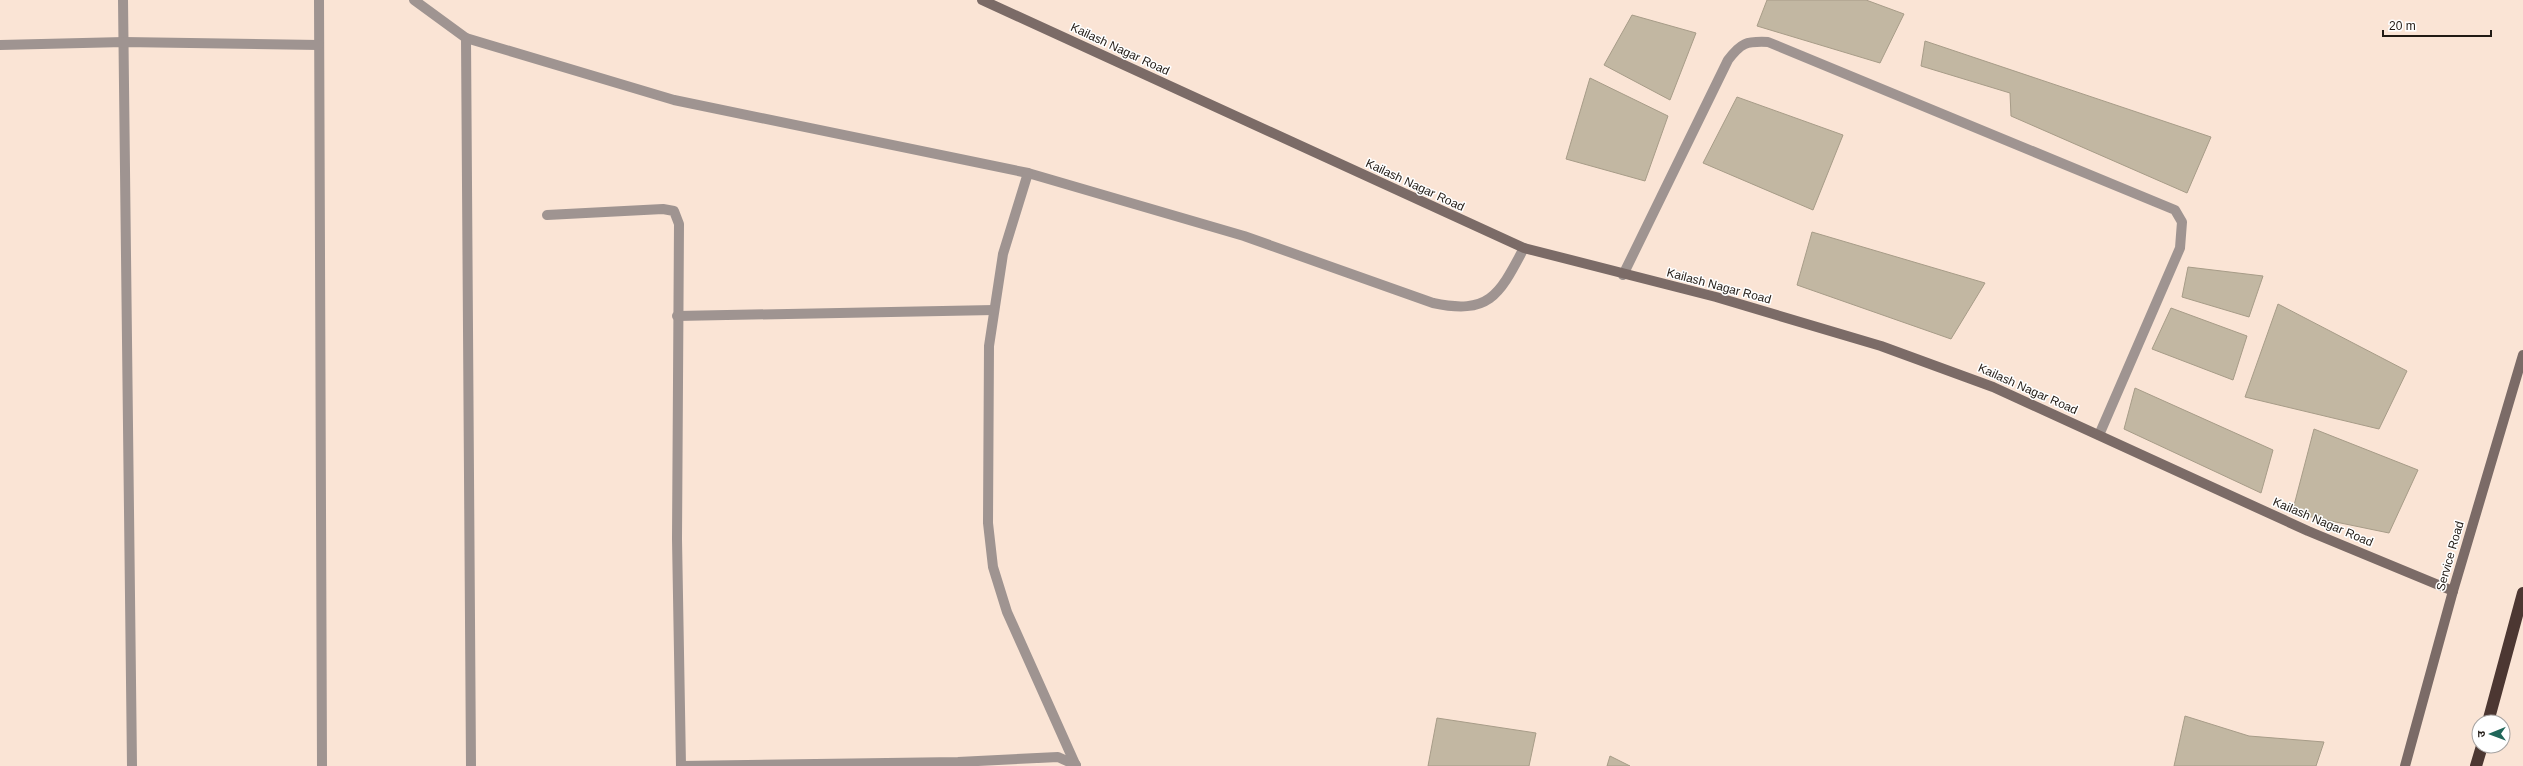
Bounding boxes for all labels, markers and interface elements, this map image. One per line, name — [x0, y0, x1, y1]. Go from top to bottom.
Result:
scale bar — [2383, 12, 2491, 38]
text: 20 m — [2389, 19, 2416, 33]
street label: Kailash Nagar Road — [1068, 20, 1172, 78]
street label: Kailash Nagar Road — [1363, 156, 1467, 214]
street label: Kailash Nagar Road — [1665, 265, 1773, 307]
street label: Kailash Nagar Road — [1976, 361, 2080, 417]
street label: Kailash Nagar Road — [2271, 495, 2375, 549]
street label: Service Road — [2433, 519, 2467, 593]
north arrow — [2471, 714, 2511, 754]
text: उ — [2475, 730, 2487, 737]

